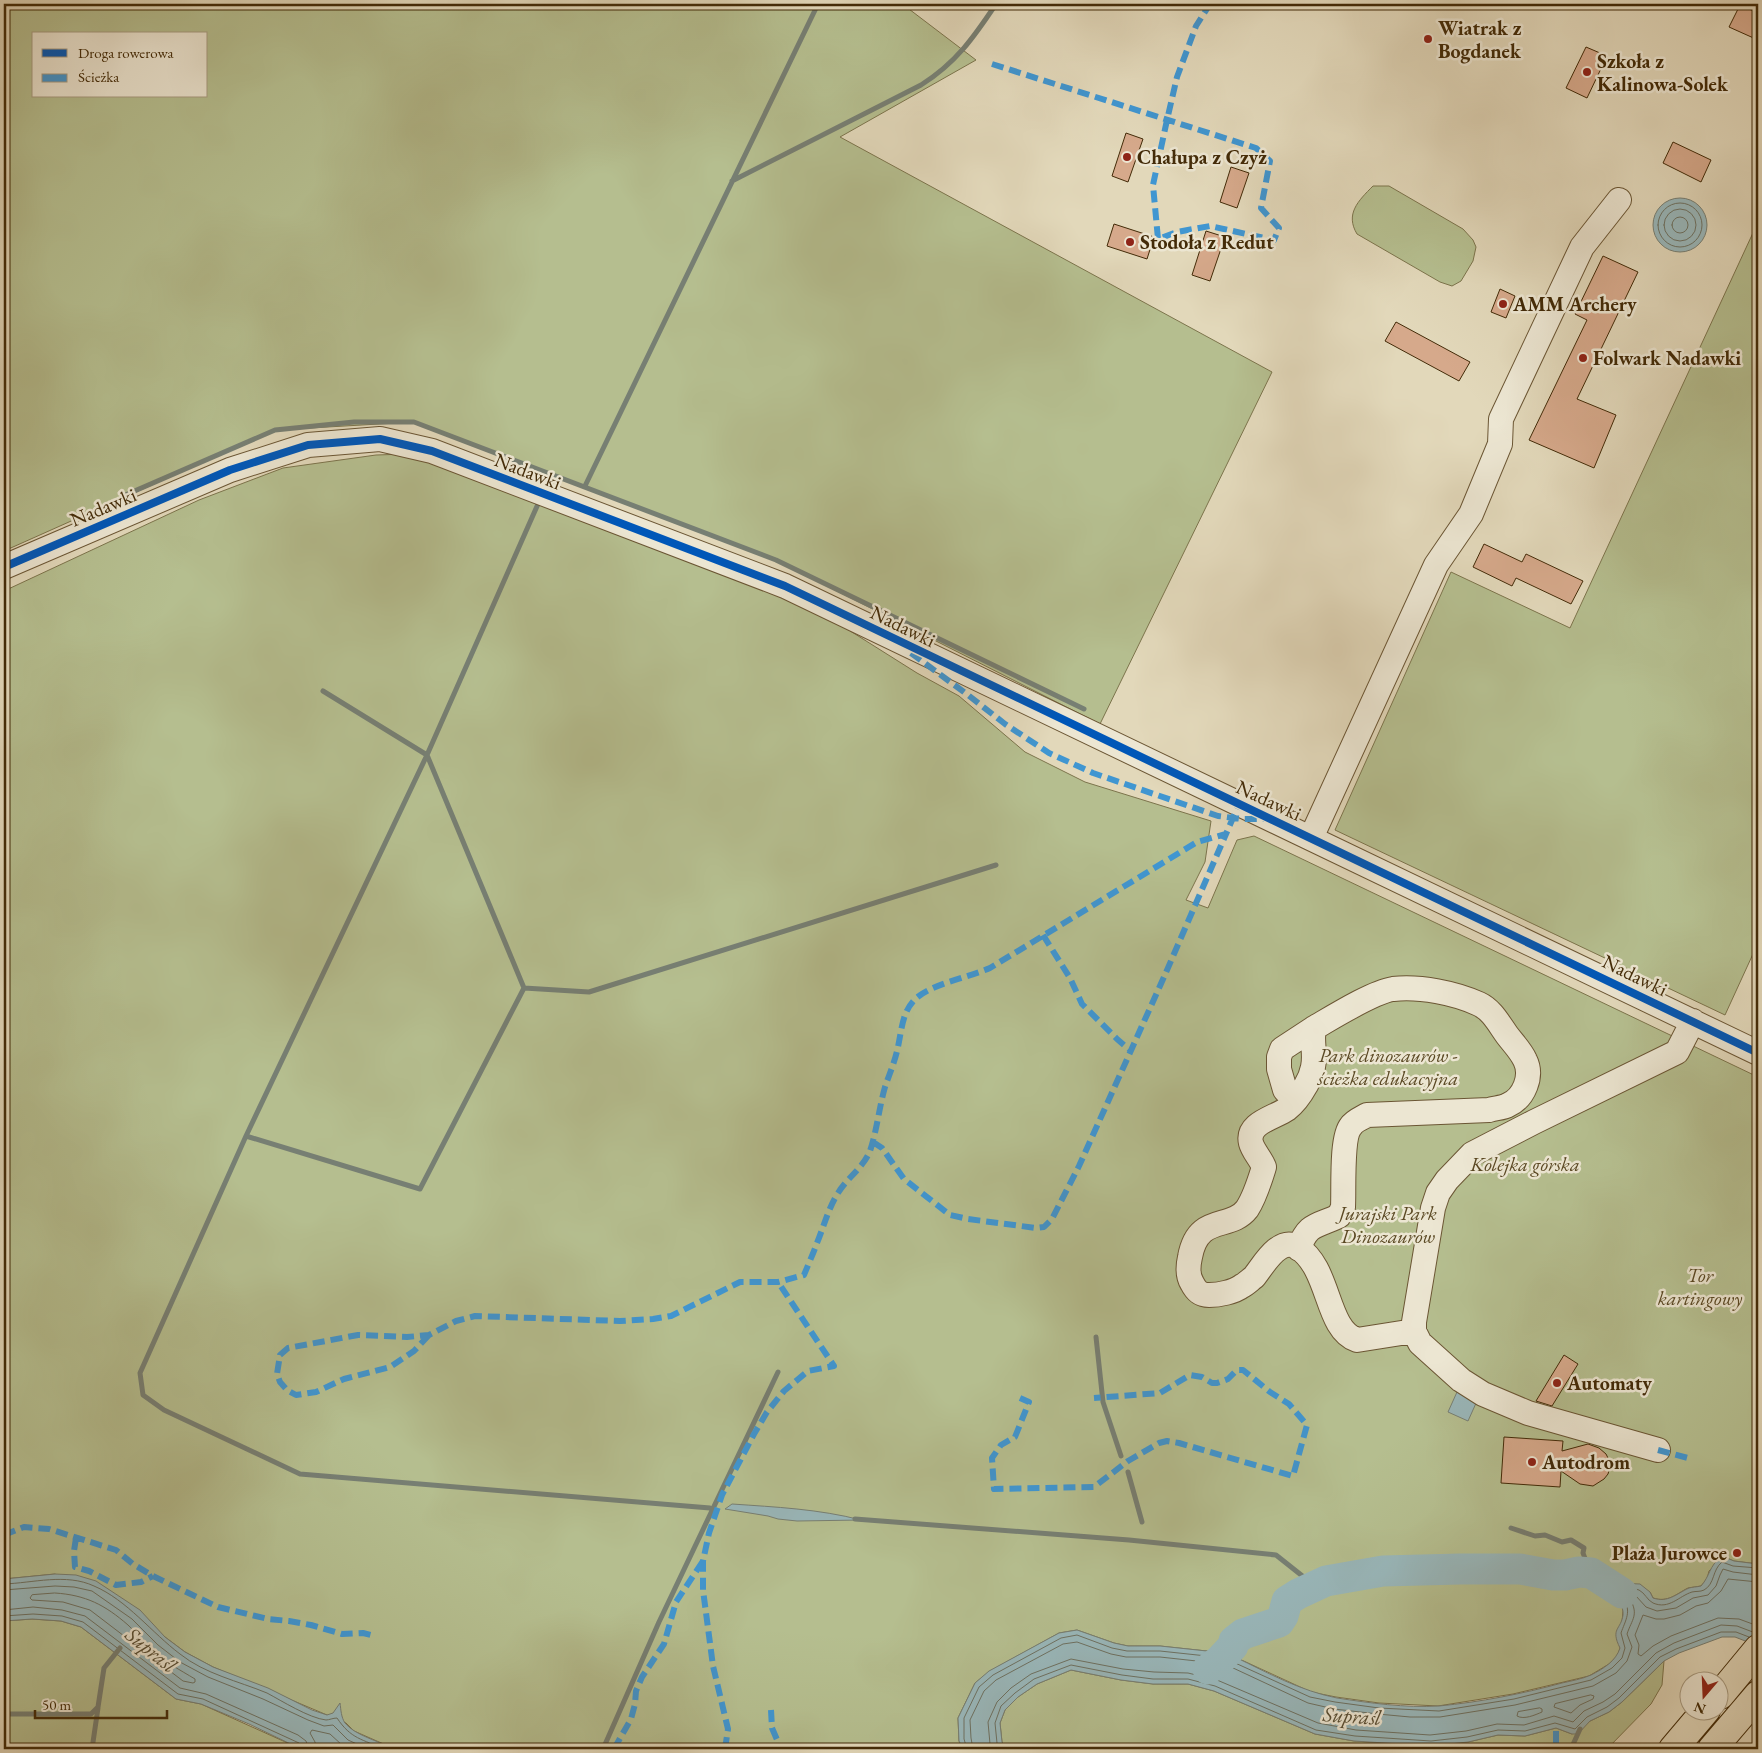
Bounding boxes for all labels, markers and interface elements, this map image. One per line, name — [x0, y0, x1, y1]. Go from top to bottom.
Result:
place label: Wiatrak z Bogdanek — [1438, 15, 1522, 64]
legend — [32, 32, 208, 98]
marker: Wiatrak z Bogdanek — [1422, 33, 1434, 45]
text: Droga rowerowa — [78, 43, 173, 62]
place label: Szkoła z Kalinowa-Solek — [1597, 48, 1729, 97]
marker: Szkoła z Kalinowa-Solek — [1581, 66, 1593, 78]
text: Ścieżka — [78, 67, 119, 86]
place label: Chałupa z Czyż — [1137, 144, 1267, 170]
marker: Chałupa z Czyż — [1121, 151, 1133, 163]
place label: Stodoła z Redut — [1140, 229, 1274, 255]
marker: Stodoła z Redut — [1124, 236, 1136, 248]
place label: AMM Archery — [1512, 291, 1637, 317]
marker: AMM Archery — [1497, 298, 1509, 310]
place label: Folwark Nadawki — [1593, 345, 1741, 371]
marker: Folwark Nadawki — [1577, 352, 1589, 364]
street label: Nadawki — [491, 446, 565, 496]
street label: Nadawki — [66, 481, 140, 533]
street label: Nadawki — [866, 599, 940, 653]
street label: Nadawki — [1232, 774, 1306, 827]
street label: Nadawki — [1598, 948, 1672, 1002]
park label: Park dinozaurów - ścieżka edukacyjna — [1317, 1042, 1458, 1091]
park label: Kolejka górska — [1469, 1151, 1580, 1177]
park label: Jurajski Park Dinozaurów — [1335, 1200, 1437, 1249]
park label: Tor kartingowy — [1658, 1262, 1742, 1311]
place label: Automaty — [1566, 1370, 1652, 1396]
marker: Automaty — [1551, 1377, 1563, 1389]
place label: Autodrom — [1541, 1449, 1630, 1475]
marker: Autodrom — [1526, 1456, 1538, 1468]
place label: Plaża Jurowce — [1612, 1540, 1727, 1566]
marker: Plaża Jurowce — [1731, 1547, 1743, 1559]
water label: Supraśl — [119, 1620, 183, 1679]
north arrow — [1680, 1670, 1730, 1720]
scale bar — [35, 1688, 168, 1720]
text: 50 m — [42, 1695, 71, 1714]
text: N — [1691, 1698, 1708, 1719]
water label: Supraśl — [1321, 1700, 1383, 1731]

